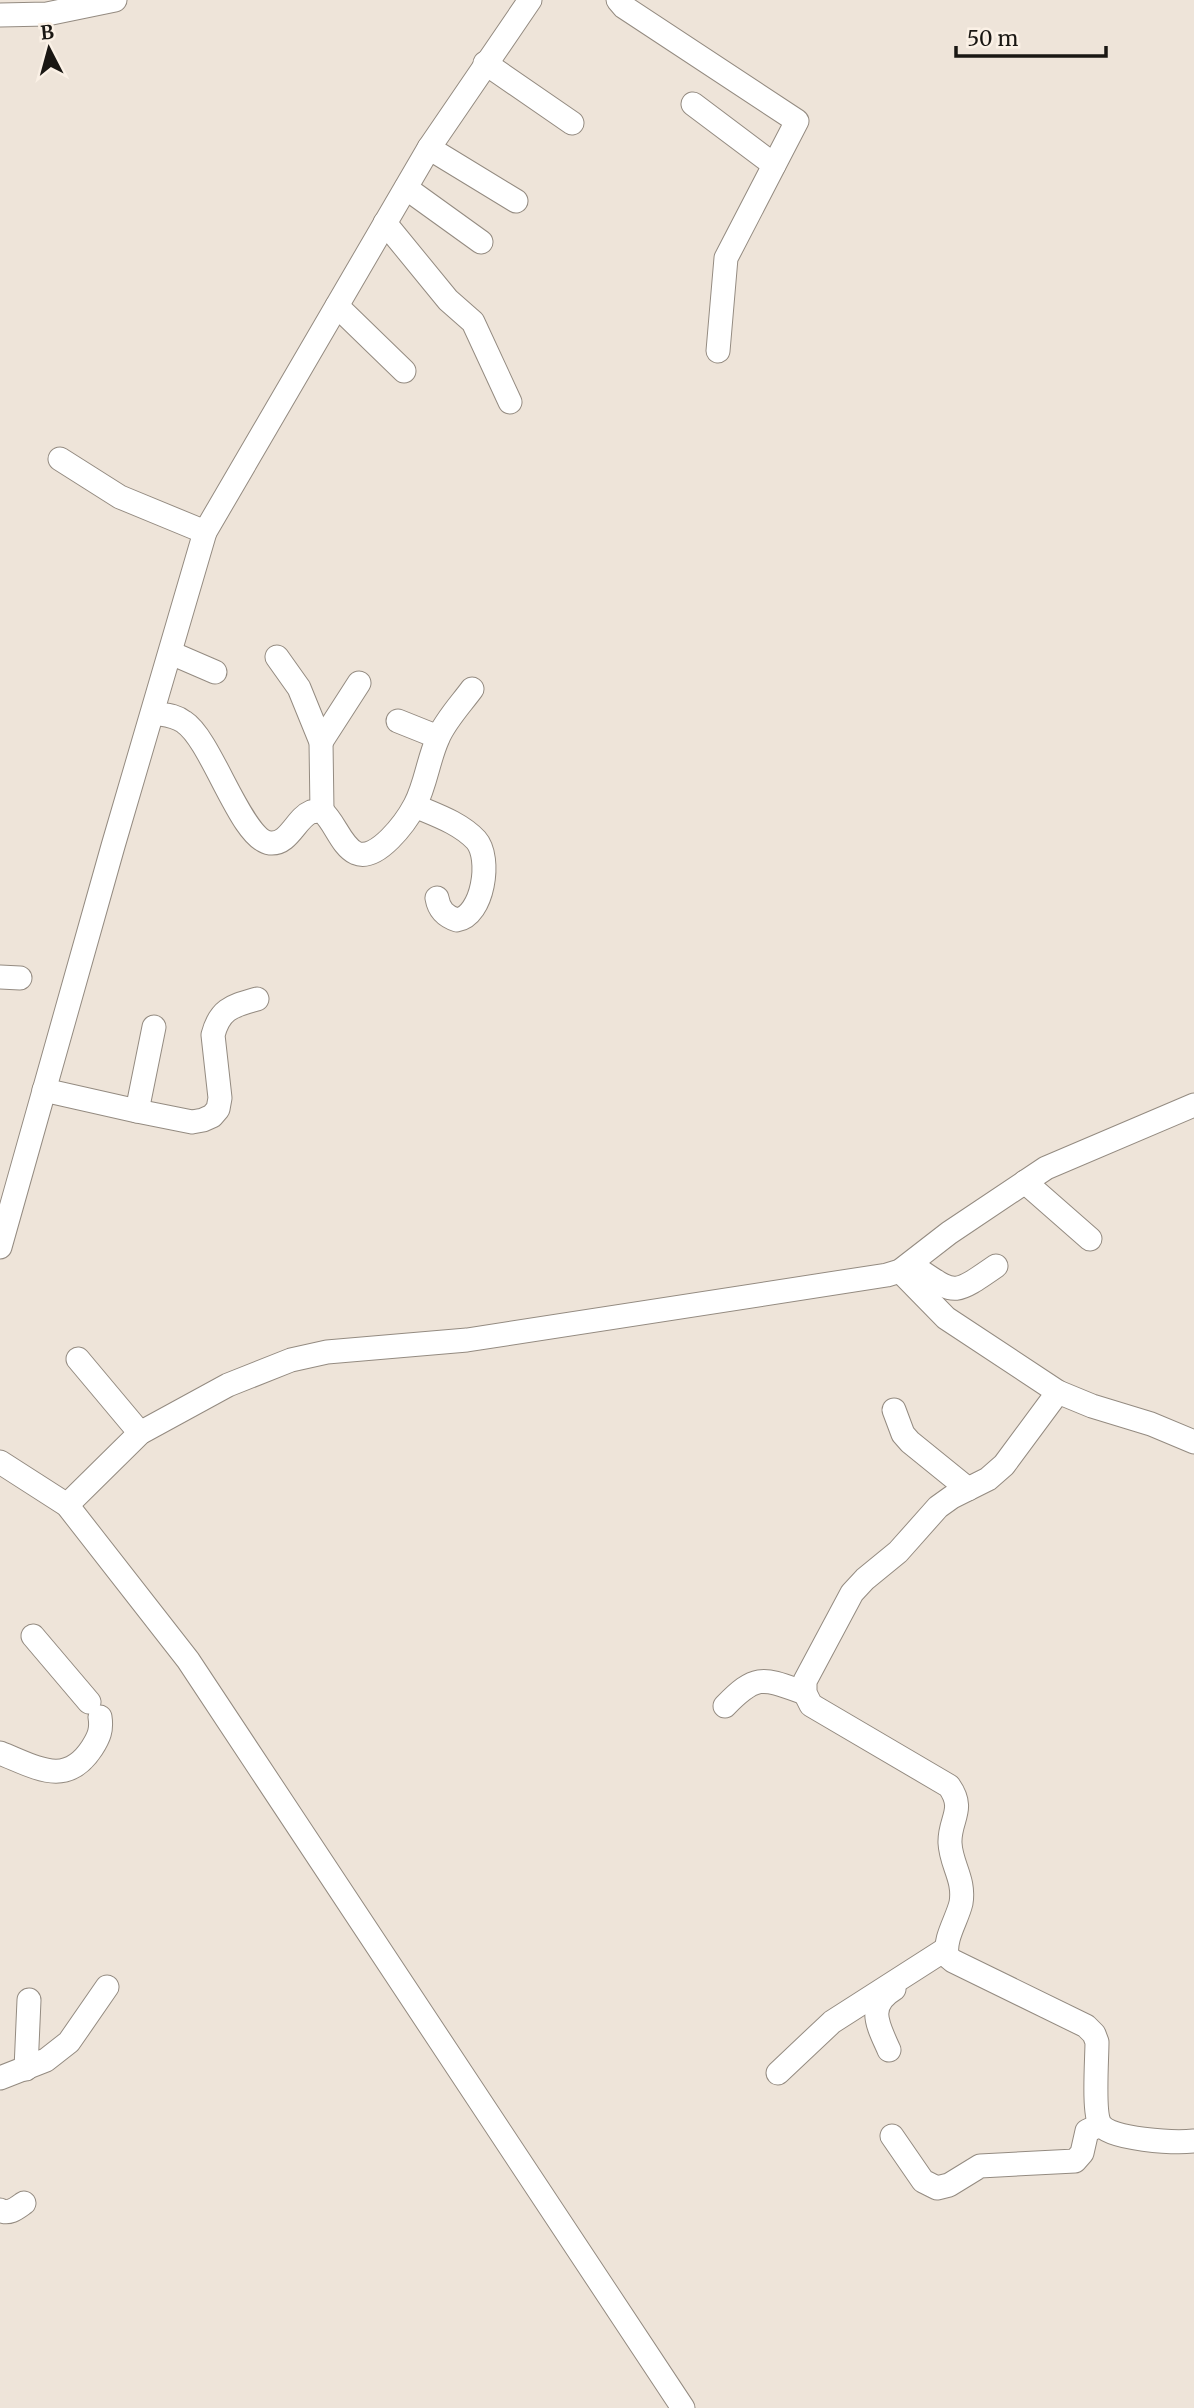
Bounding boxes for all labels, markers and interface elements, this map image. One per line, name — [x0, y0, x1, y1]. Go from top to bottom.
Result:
north arrow — [14, 14, 84, 84]
scale bar — [956, 14, 1106, 58]
text: B — [39, 19, 55, 45]
text: 50 m — [967, 25, 1018, 52]

